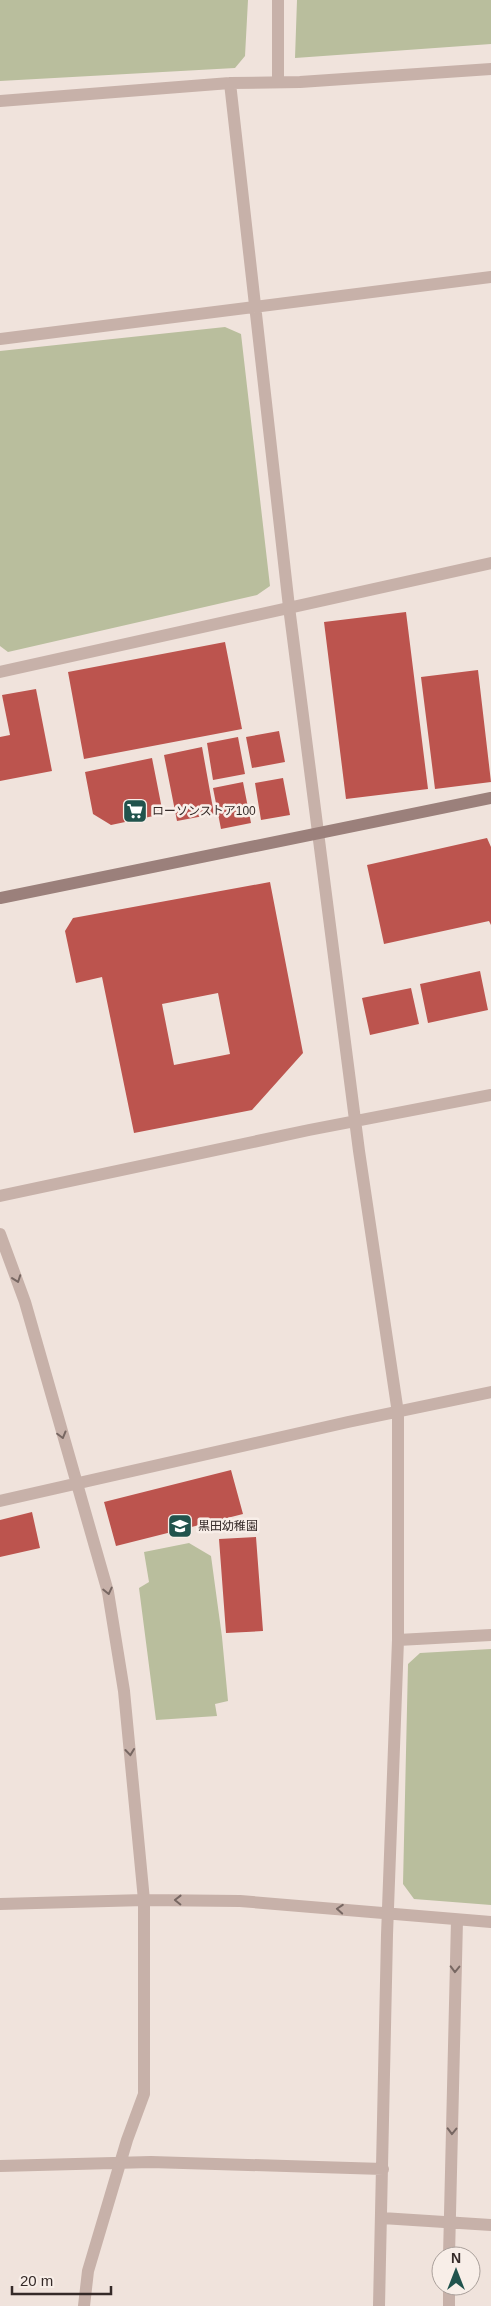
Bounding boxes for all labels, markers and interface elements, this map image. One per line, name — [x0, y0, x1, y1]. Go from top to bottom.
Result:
supermarket icon: ローソンストア100 — [122, 798, 148, 824]
place label: ローソンストア100 — [152, 804, 256, 818]
one-way arrow — [11, 1274, 21, 1283]
one-way arrow — [57, 1431, 67, 1439]
school or university icon: 黒田幼稚園 — [167, 1513, 193, 1539]
place label: 黒田幼稚園 — [198, 1519, 258, 1533]
one-way arrow — [102, 1587, 113, 1596]
one-way arrow — [124, 1748, 135, 1756]
one-way arrow — [173, 1895, 181, 1905]
one-way arrow — [336, 1904, 344, 1915]
one-way arrow — [450, 1965, 461, 1973]
one-way arrow — [447, 2128, 457, 2135]
north arrow — [431, 2246, 481, 2296]
text: N — [451, 2250, 461, 2266]
scale bar — [12, 2264, 111, 2296]
text: 20 m — [20, 2272, 53, 2289]

